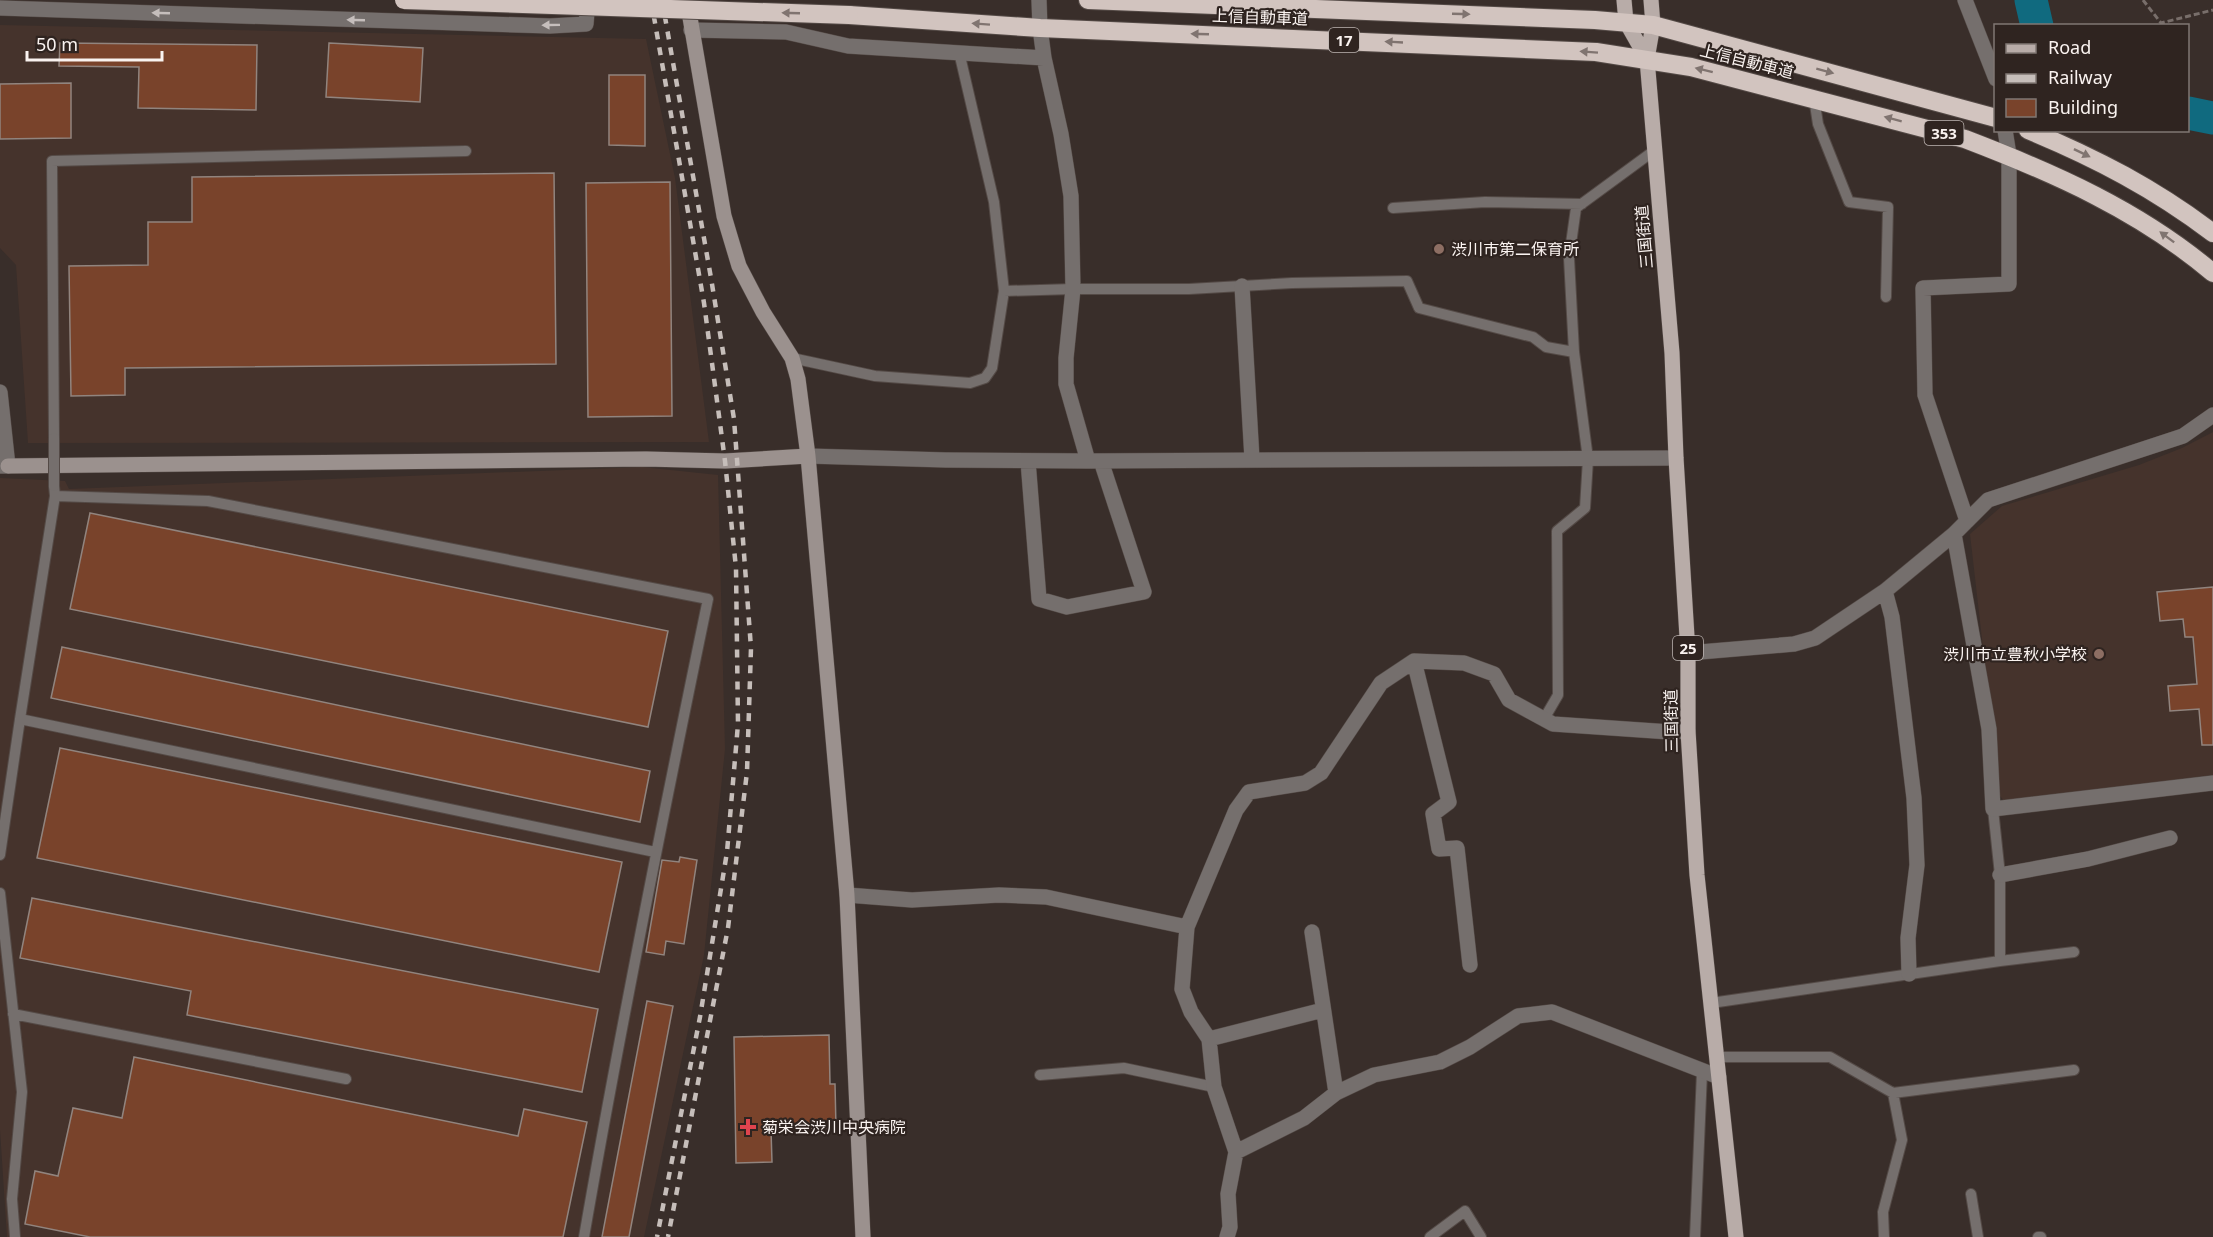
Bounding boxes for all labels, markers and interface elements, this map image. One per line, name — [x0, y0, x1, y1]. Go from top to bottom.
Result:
street label: 上信自動車道 — [1212, 4, 1308, 30]
one-way arrow — [781, 8, 800, 17]
one-way arrow — [152, 9, 171, 18]
one-way arrow — [1451, 10, 1470, 19]
one-way arrow — [347, 15, 366, 24]
one-way arrow — [972, 19, 991, 28]
one-way arrow — [541, 21, 560, 30]
scale bar — [27, 24, 162, 62]
legend — [1994, 24, 2189, 132]
road number: 17 — [1329, 28, 1359, 52]
one-way arrow — [1190, 29, 1209, 39]
text: 50 m — [36, 32, 78, 56]
text: Road — [2048, 35, 2091, 59]
one-way arrow — [1385, 38, 1404, 47]
street label: 上信自動車道 — [1698, 39, 1796, 83]
one-way arrow — [1580, 47, 1599, 56]
one-way arrow — [1695, 65, 1713, 75]
text: Railway — [2048, 65, 2113, 89]
one-way arrow — [1816, 67, 1834, 76]
text: Building — [2048, 95, 2118, 119]
one-way arrow — [1884, 114, 1902, 124]
road number: 353 — [1924, 121, 1964, 145]
one-way arrow — [2073, 149, 2090, 158]
street label: 三国街道 — [1630, 204, 1658, 270]
one-way arrow — [2159, 232, 2174, 244]
place label: 渋川市第二保育所 — [1451, 238, 1579, 260]
marker: 渋川市第二保育所 — [1432, 242, 1446, 256]
road number: 25 — [1673, 636, 1703, 660]
place label: 渋川市立豊秋小学校 — [1943, 643, 2087, 665]
marker: 渋川市立豊秋小学校 — [2092, 647, 2106, 661]
street label: 三国街道 — [1659, 689, 1683, 753]
place label: 菊栄会渋川中央病院 — [762, 1116, 906, 1138]
marker: 菊栄会渋川中央病院 — [739, 1118, 757, 1136]

